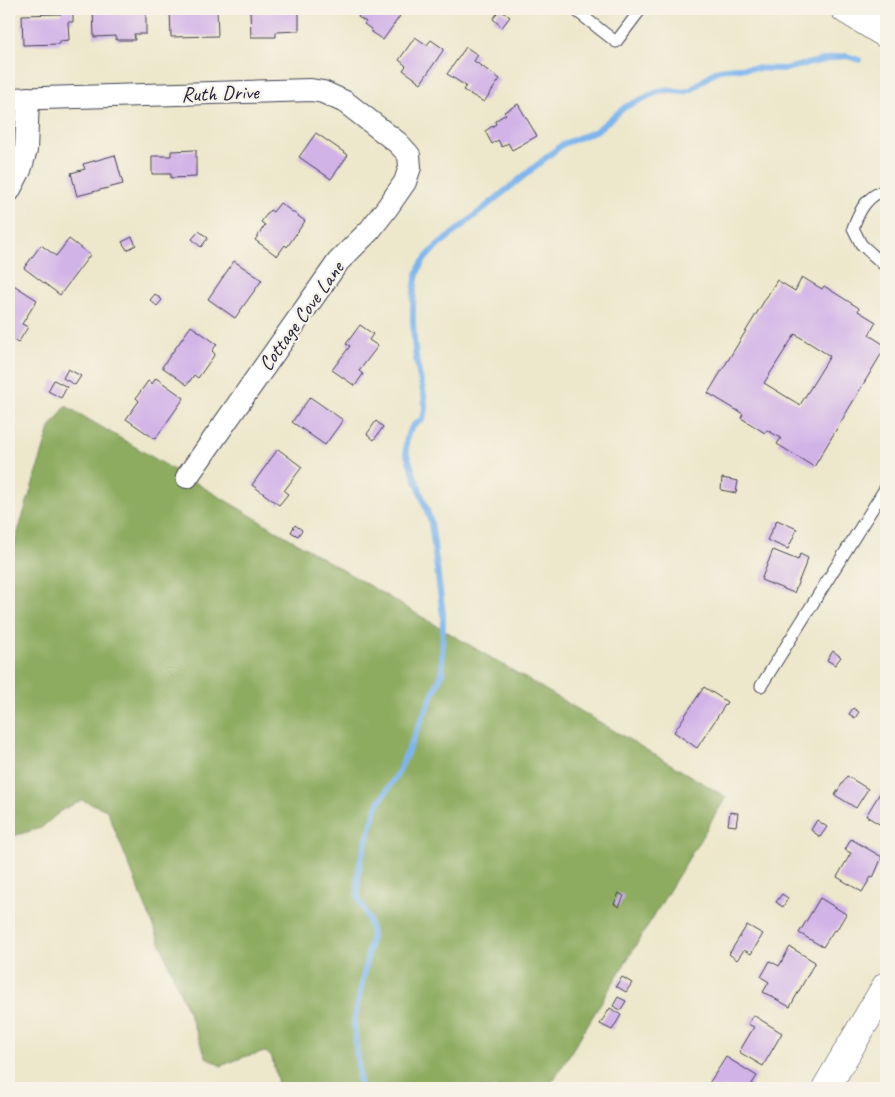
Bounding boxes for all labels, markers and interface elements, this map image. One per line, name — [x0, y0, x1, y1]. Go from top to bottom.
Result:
street label: Ruth Drive — [181, 79, 260, 107]
street label: Cottage Cove Lane — [253, 254, 351, 376]

